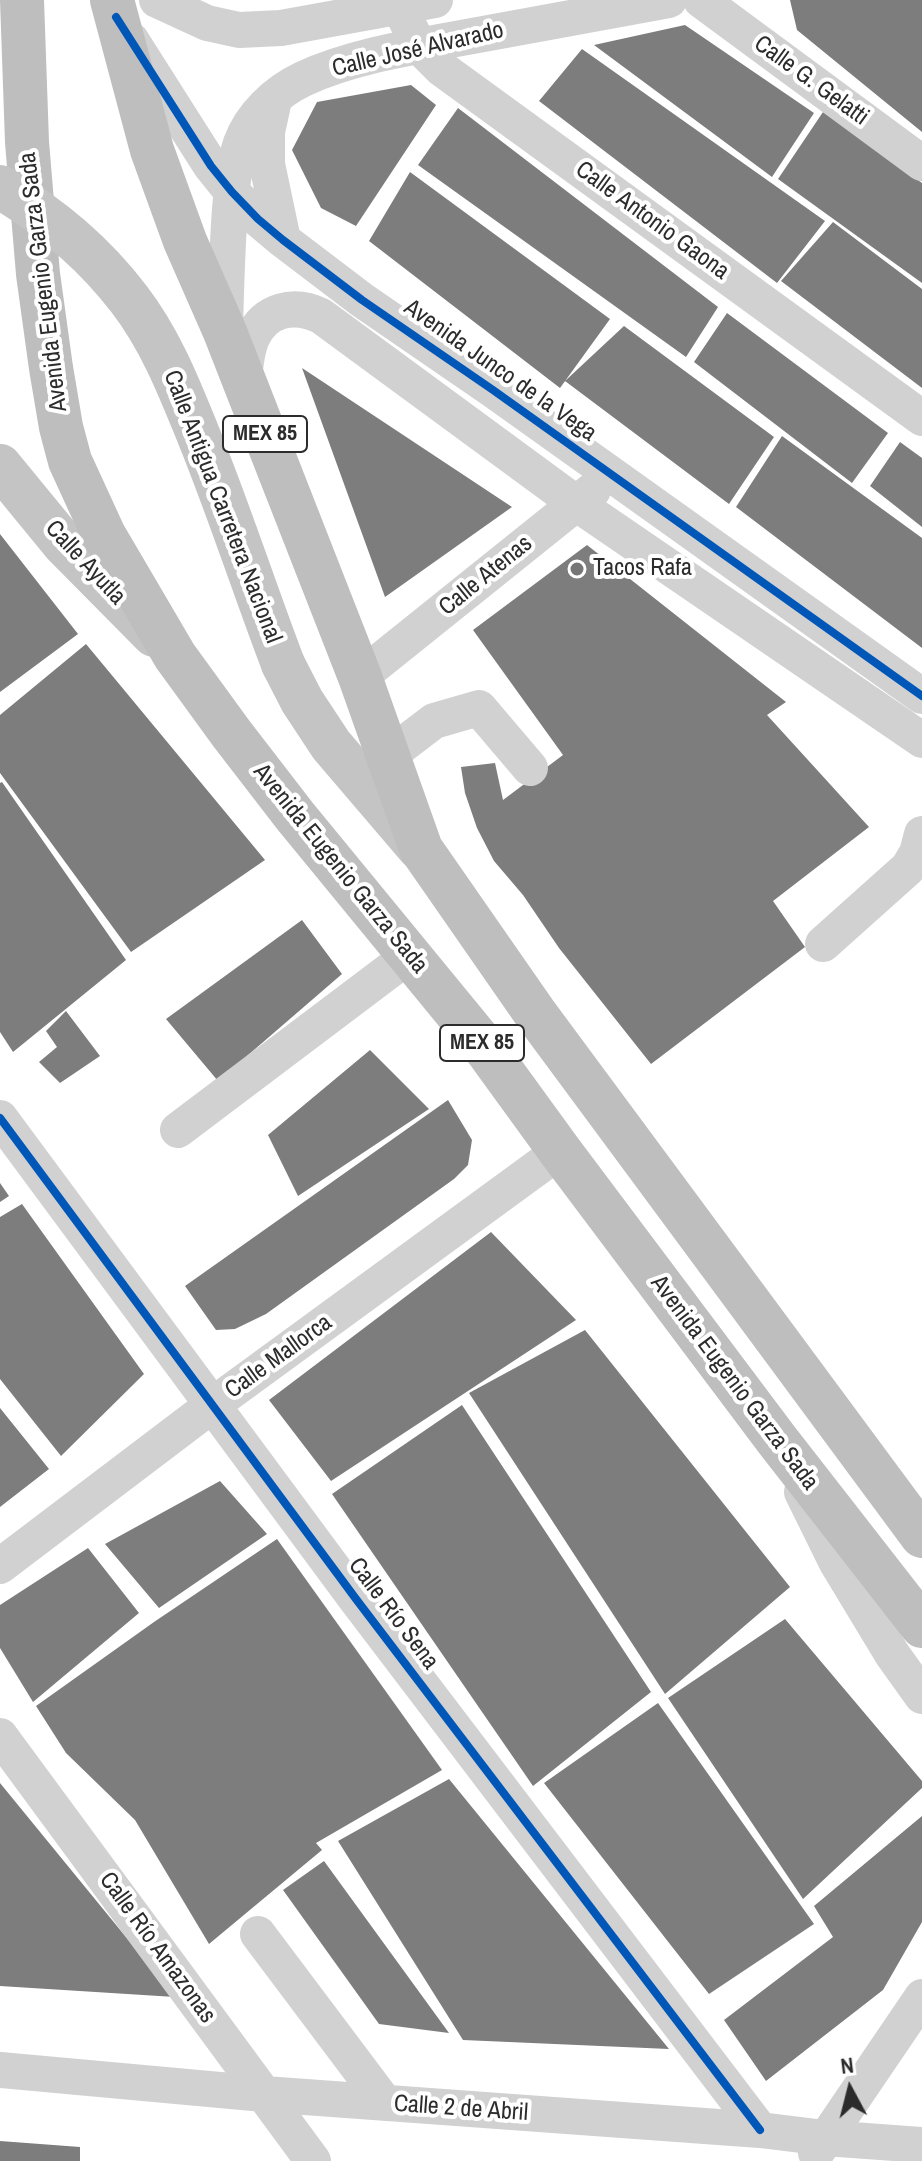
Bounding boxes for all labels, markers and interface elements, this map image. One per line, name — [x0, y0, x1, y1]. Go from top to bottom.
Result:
street label: Calle José Alvarado — [329, 16, 507, 84]
street label: Calle G. Gelatti — [748, 30, 874, 132]
street label: Avenida Eugenio Garza Sada — [14, 151, 74, 413]
street label: Calle Antonio Gaona — [570, 156, 734, 286]
street label: Avenida Junco de la Vega — [398, 294, 602, 448]
street label: Calle Antigua Carretera Nacional — [157, 367, 287, 647]
road number: MEX 85 — [223, 416, 307, 452]
street label: Calle Ayutla — [39, 515, 131, 611]
street label: Calle Atenas — [434, 530, 538, 622]
place label: Tacos Rafa — [593, 555, 692, 583]
marker: Tacos Rafa — [568, 560, 586, 578]
street label: Avenida Eugenio Garza Sada — [247, 758, 433, 980]
road number: MEX 85 — [440, 1025, 524, 1061]
street label: Avenida Eugenio Garza Sada — [644, 1270, 824, 1496]
street label: Calle Mallorca — [220, 1309, 338, 1405]
street label: Calle Río Sena — [342, 1552, 444, 1676]
street label: Calle Río Amazonas — [93, 1867, 221, 2029]
north arrow — [810, 2049, 890, 2129]
text: N — [839, 2049, 855, 2081]
street label: Calle 2 de Abril — [393, 2090, 529, 2128]

